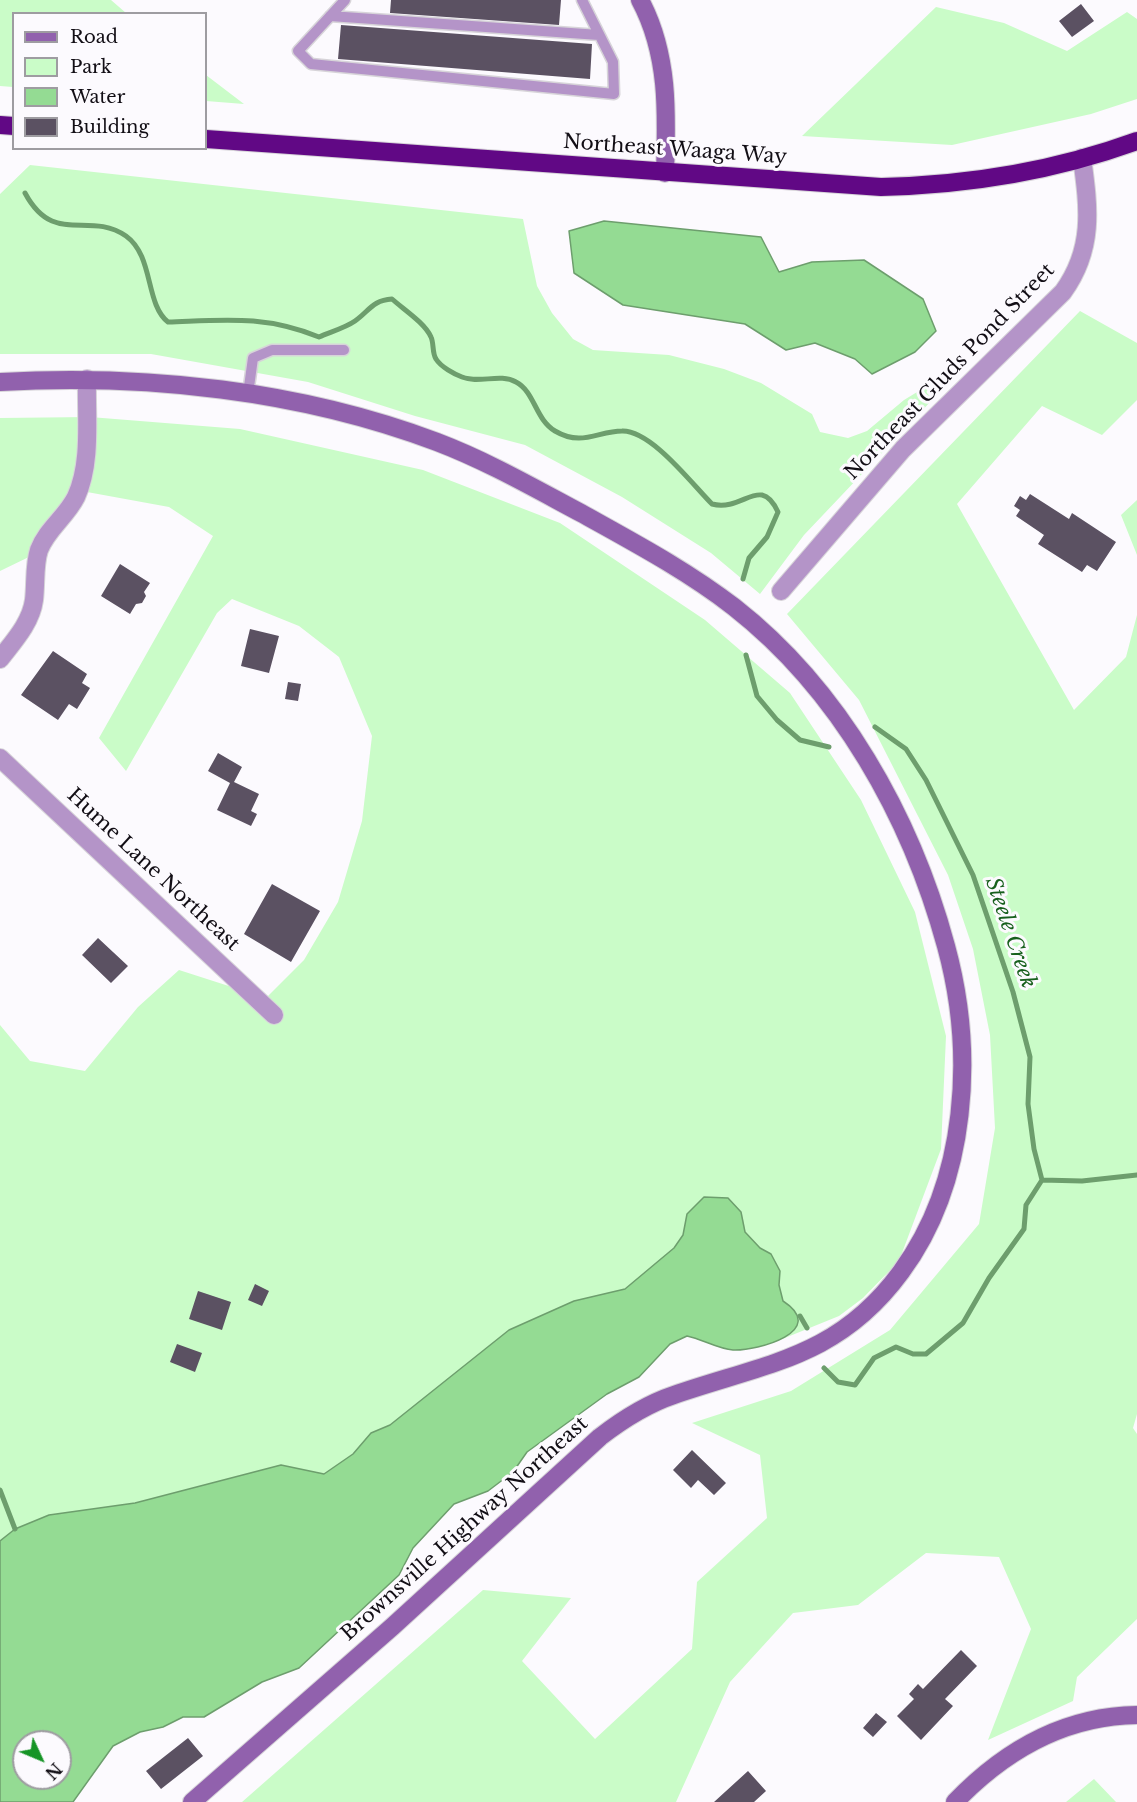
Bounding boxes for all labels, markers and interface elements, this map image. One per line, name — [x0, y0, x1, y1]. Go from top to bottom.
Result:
legend — [12, 12, 207, 150]
text: Road — [70, 26, 118, 48]
text: Park — [70, 56, 112, 78]
text: Water — [70, 86, 125, 108]
text: Building — [70, 116, 149, 138]
street label: Northeast Waaga Way — [562, 130, 788, 170]
street label: Northeast Gluds Pond Street — [840, 259, 1060, 485]
street label: Hume Lane Northeast — [62, 784, 244, 956]
water label: Steele Creek — [979, 874, 1041, 992]
street label: Brownsville Highway Northeast — [337, 1412, 593, 1646]
north arrow — [12, 1730, 72, 1790]
text: N — [41, 1759, 66, 1783]

